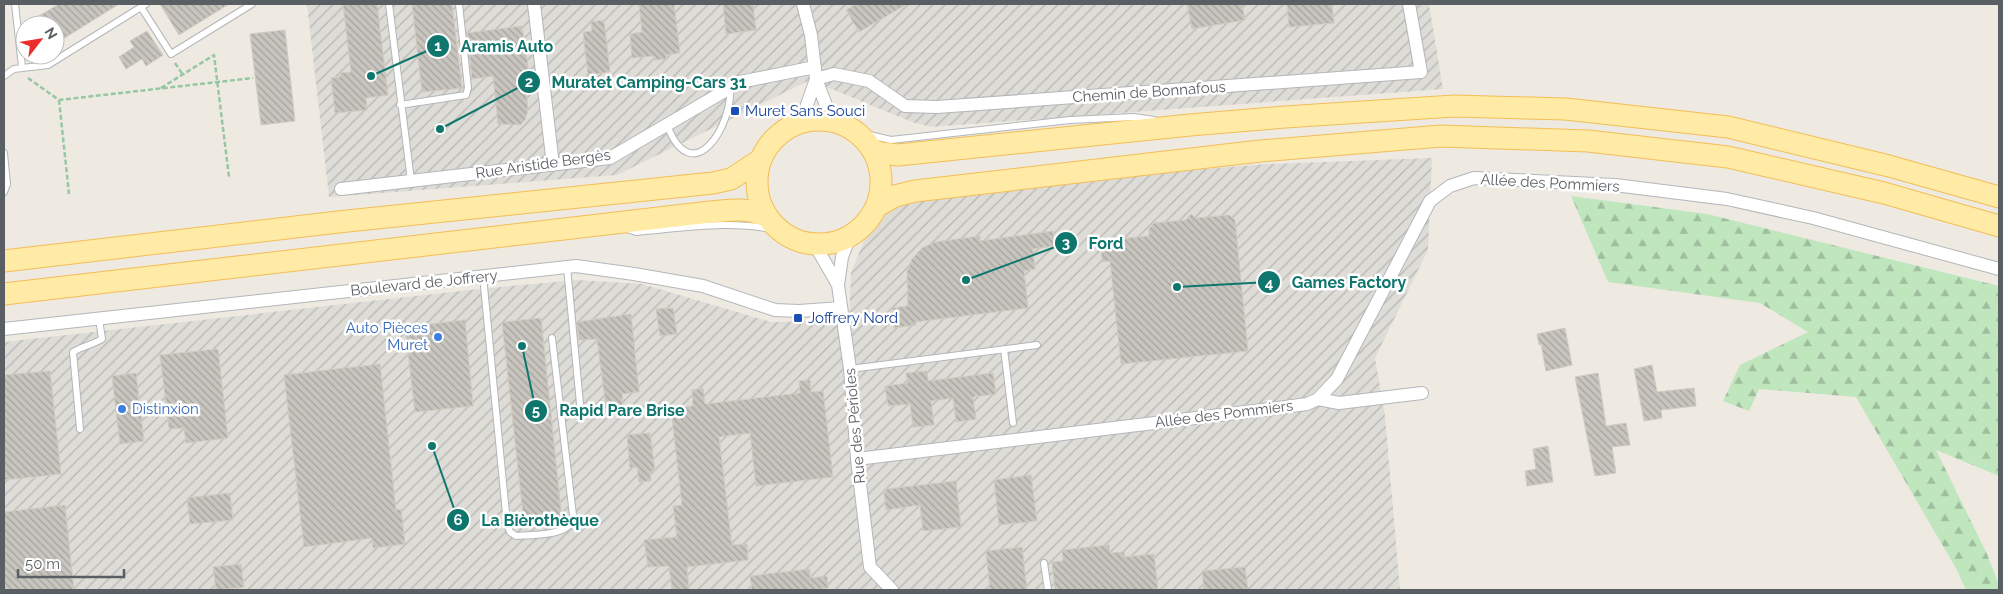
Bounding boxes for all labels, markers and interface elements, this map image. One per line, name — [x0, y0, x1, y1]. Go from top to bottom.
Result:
north arrow — [15, 15, 65, 65]
text: N — [42, 25, 61, 42]
callout: Aramis Auto — [425, 31, 563, 62]
text: 1 — [434, 37, 442, 55]
text: Aramis Auto — [461, 37, 554, 56]
callout: Muratet Camping-Cars 31 — [516, 67, 757, 98]
text: 2 — [525, 73, 533, 91]
text: Muratet Camping-Cars 31 — [551, 73, 747, 92]
street label: Chemin de Bonnafous — [1072, 78, 1226, 106]
place label: Muret Sans Souci — [745, 102, 865, 120]
marker: Muret Sans Souci — [729, 105, 741, 117]
street label: Rue Aristide Bergès — [474, 146, 612, 182]
street label: Allée des Pommiers — [1480, 170, 1620, 196]
callout: Ford — [1053, 228, 1133, 259]
text: 3 — [1062, 234, 1070, 252]
text: Ford — [1089, 234, 1123, 253]
street label: Boulevard de Joffrery — [349, 266, 499, 300]
callout: Games Factory — [1256, 267, 1416, 298]
text: Games Factory — [1292, 273, 1406, 292]
text: 4 — [1265, 274, 1274, 292]
place label: Joffrery Nord — [808, 309, 898, 327]
marker: Joffrery Nord — [792, 312, 804, 324]
place label: Auto Pièces Muret — [346, 319, 428, 354]
marker: Auto Pièces Muret — [432, 331, 444, 343]
street label: Rue des Périoles — [841, 367, 869, 485]
callout: Rapid Pare Brise — [524, 395, 694, 426]
street label: Allée des Pommiers — [1154, 397, 1294, 431]
place label: Distinxion — [132, 400, 199, 418]
text: Rapid Pare Brise — [559, 401, 685, 420]
text: 5 — [532, 402, 540, 420]
marker: Distinxion — [116, 403, 128, 415]
callout: La Bièrothèque — [446, 505, 608, 536]
text: 6 — [453, 511, 463, 529]
text: La Bièrothèque — [481, 511, 599, 530]
scale bar — [18, 546, 124, 578]
text: 50 m — [25, 555, 60, 573]

